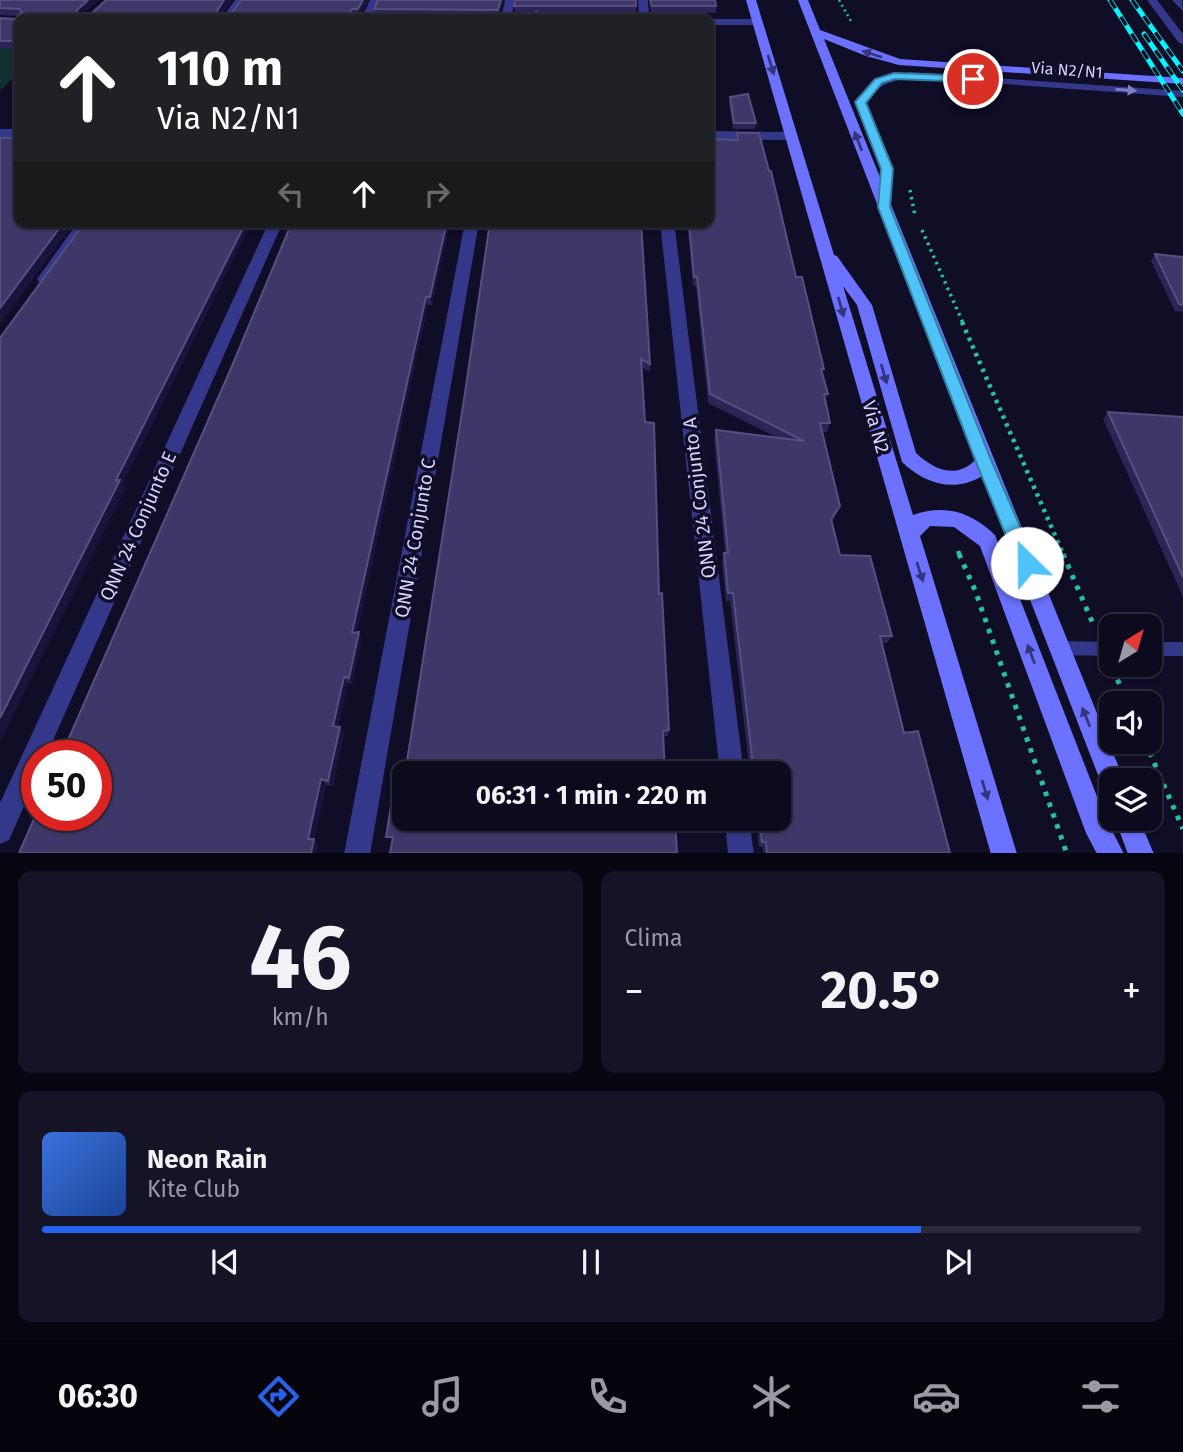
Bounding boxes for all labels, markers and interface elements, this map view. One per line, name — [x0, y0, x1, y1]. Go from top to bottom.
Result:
text: 110 m — [157, 39, 283, 98]
icon: ahead — [42, 42, 133, 133]
one-way arrow — [861, 48, 882, 58]
pin — [943, 49, 1003, 109]
one-way arrow — [766, 55, 776, 76]
street label: Via N2/N1 — [1031, 58, 1103, 82]
icon: arrive — [954, 60, 992, 98]
one-way arrow — [1115, 85, 1137, 96]
text: Via N2/N1 — [157, 99, 300, 137]
one-way arrow — [853, 131, 864, 152]
icon: left — [272, 175, 310, 213]
icon: ahead — [345, 175, 383, 213]
icon: right — [418, 175, 456, 213]
one-way arrow — [836, 297, 847, 319]
one-way arrow — [879, 364, 889, 385]
street label: Via N2 — [858, 398, 894, 456]
street label: QNN 24 Conjunto A — [678, 416, 720, 580]
street label: QNN 24 Conjunto E — [95, 448, 181, 604]
street label: QNN 24 Conjunto C — [390, 456, 440, 620]
position arrow — [990, 526, 1064, 600]
one-way arrow — [915, 562, 926, 583]
north arrow — [1099, 614, 1162, 677]
map controls — [1099, 614, 1162, 831]
one-way arrow — [1025, 643, 1036, 664]
button: sound — [1099, 691, 1162, 754]
one-way arrow — [1081, 706, 1092, 727]
speed limit sign: 50 — [21, 740, 112, 831]
button: layers — [1099, 768, 1162, 831]
text: 06:31 · 1 min · 220 m — [476, 780, 707, 811]
one-way arrow — [980, 780, 990, 801]
text: 46 — [249, 903, 352, 1012]
text: Clima — [625, 924, 683, 952]
text: 20.5° — [820, 959, 945, 1022]
text: − — [625, 968, 644, 1014]
text: + — [1122, 968, 1141, 1014]
text: km/h — [272, 1003, 329, 1031]
text: Neon Rain — [147, 1144, 267, 1175]
text: Kite Club — [147, 1175, 240, 1203]
icon: previous — [206, 1243, 244, 1281]
icon: pause — [572, 1243, 610, 1281]
icon: next — [939, 1243, 977, 1281]
icon: directions — [254, 1372, 303, 1421]
icon: music — [418, 1372, 467, 1421]
icon: phone — [583, 1372, 632, 1421]
icon: climate — [747, 1372, 796, 1421]
icon: car — [912, 1372, 961, 1421]
icon: filters — [1076, 1372, 1125, 1421]
text: 06:30 — [58, 1377, 138, 1415]

